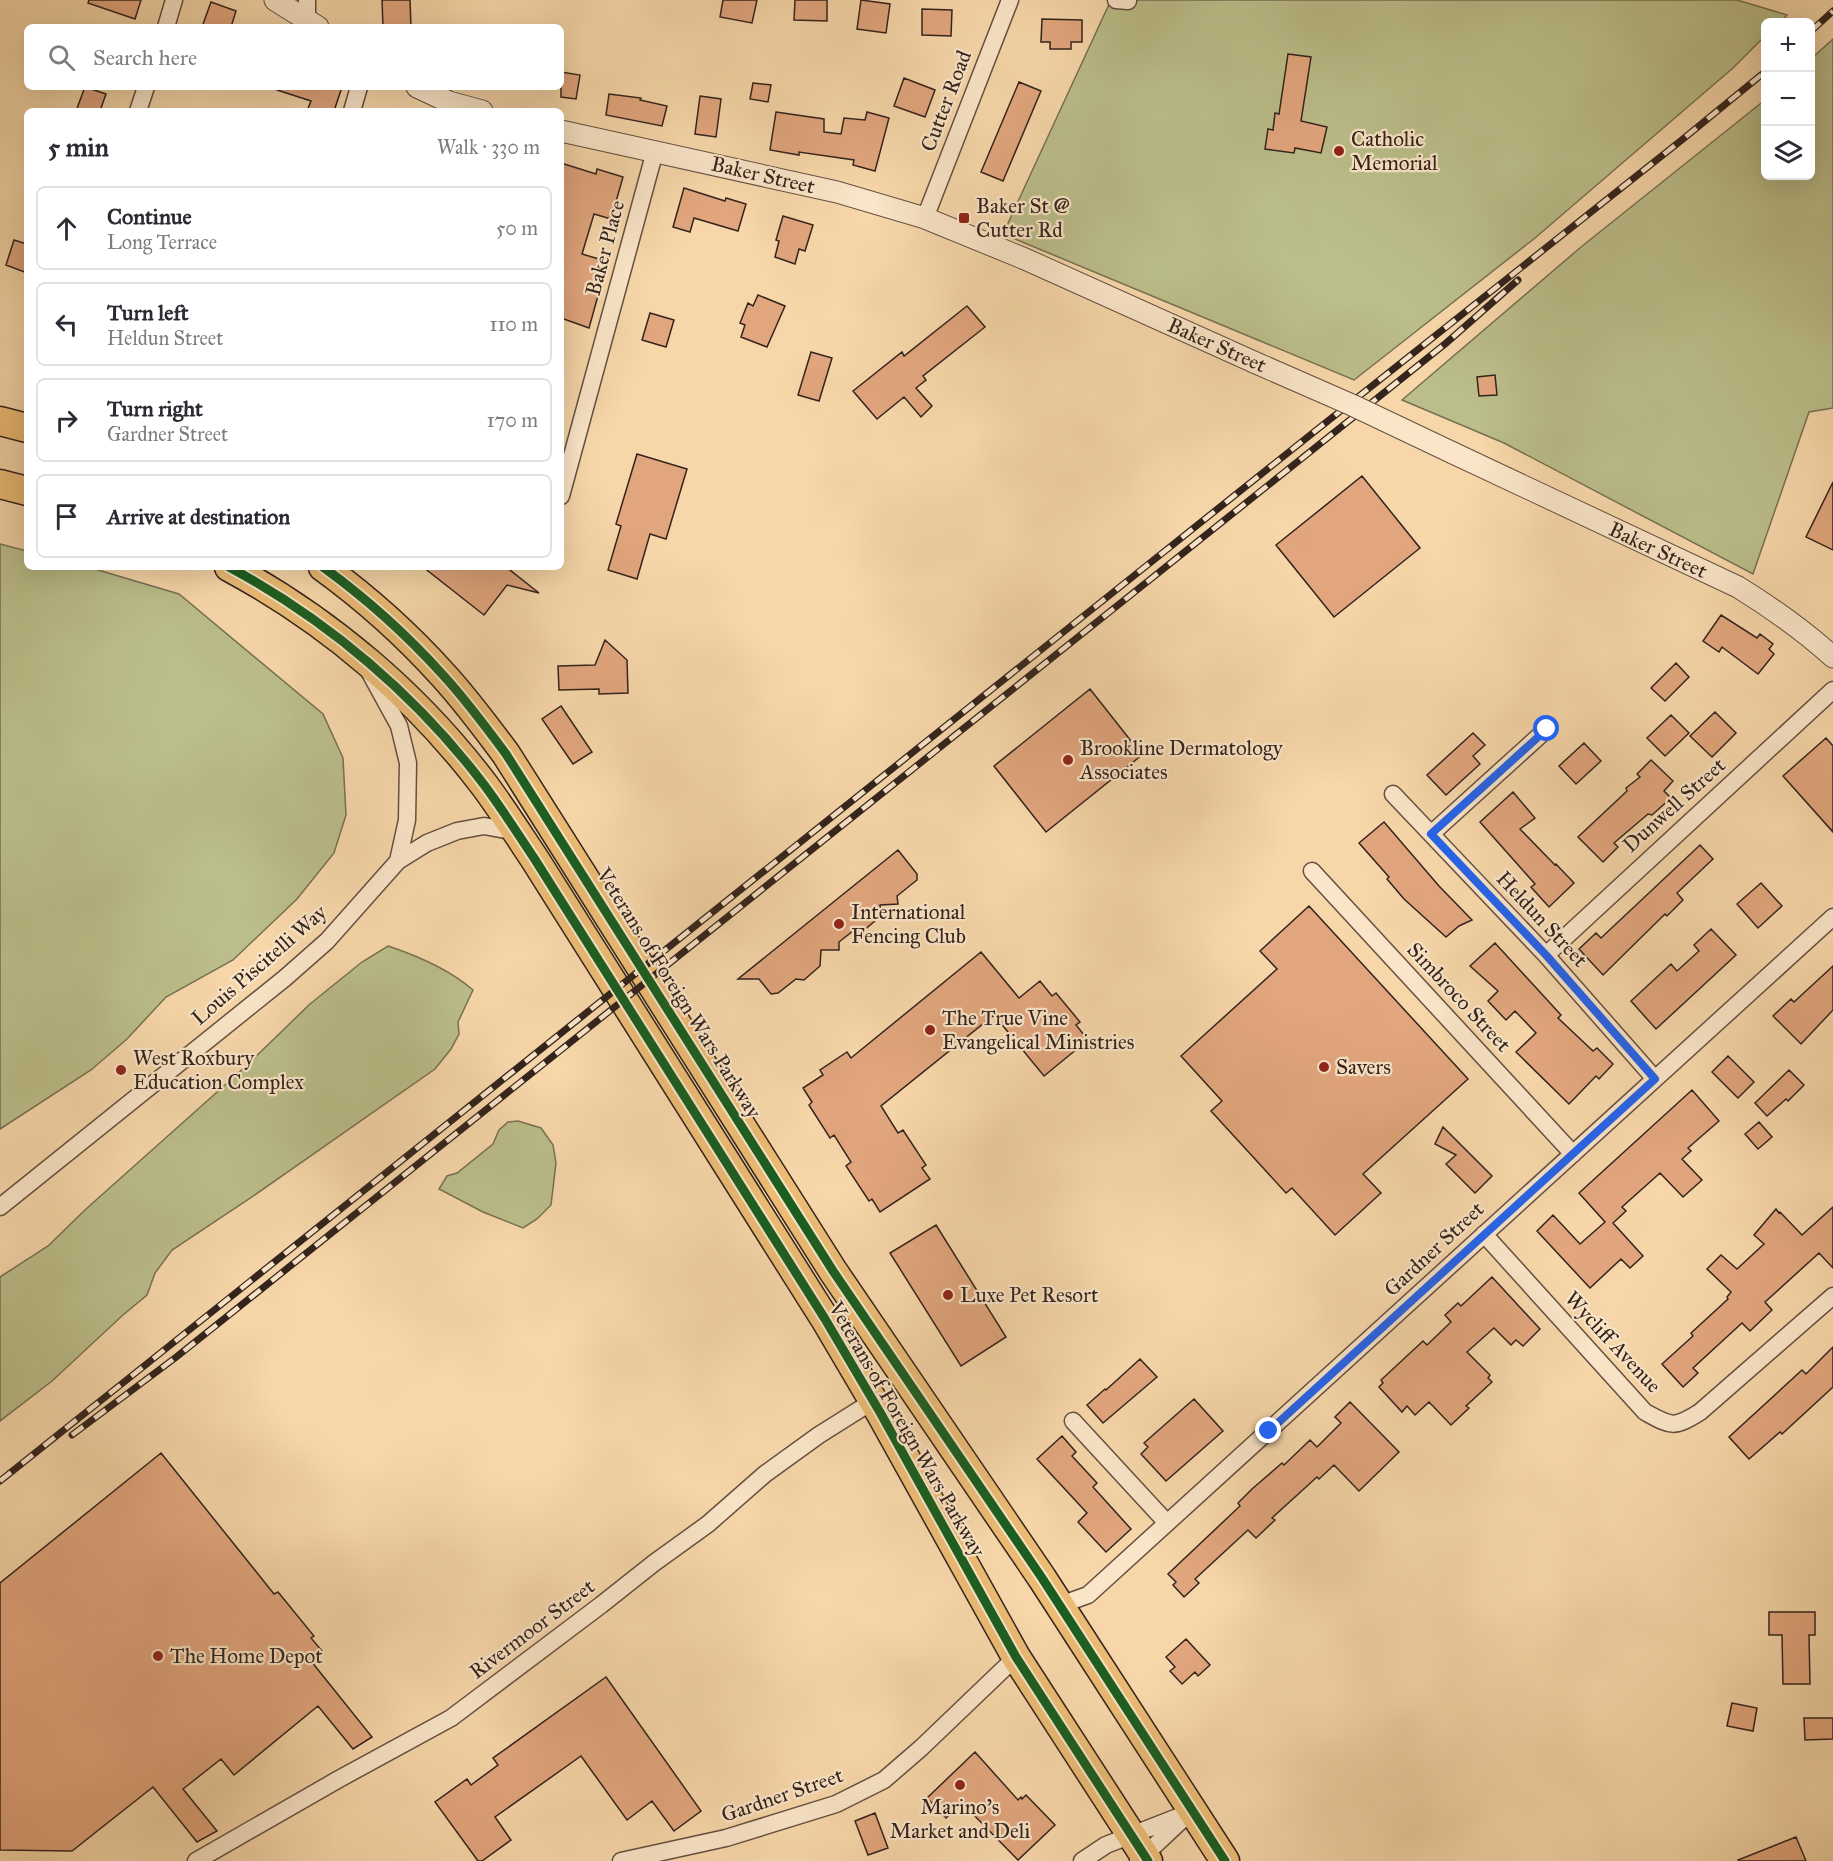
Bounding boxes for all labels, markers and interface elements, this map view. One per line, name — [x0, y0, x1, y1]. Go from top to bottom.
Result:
map controls — [1761, 18, 1815, 180]
button: + — [1761, 18, 1815, 72]
search box — [24, 24, 564, 90]
icon: search — [45, 41, 78, 74]
text: Search here — [93, 44, 197, 71]
street label: Cutter Road — [915, 46, 977, 155]
button: − — [1761, 72, 1815, 126]
place label: Catholic Memorial — [1351, 126, 1438, 176]
button: layers — [1761, 126, 1815, 180]
text: 5 min — [48, 131, 109, 163]
text: Walk · 330 m — [437, 135, 540, 159]
marker: Catholic Memorial — [1332, 144, 1346, 158]
street label: Baker Street — [709, 150, 818, 200]
place label: Baker St @ Cutter Rd — [976, 193, 1070, 243]
street label: Baker Place — [580, 197, 630, 299]
text: Continue — [107, 203, 192, 230]
marker: Baker St @ Cutter Rd — [957, 211, 971, 225]
icon: ahead — [50, 212, 83, 245]
text: 50 m — [496, 216, 538, 240]
text: Long Terrace — [107, 230, 217, 254]
text: Turn left — [107, 299, 189, 326]
icon: left — [50, 308, 83, 341]
text: 110 m — [490, 312, 538, 336]
street label: Baker Street — [1163, 312, 1271, 379]
text: Heldun Street — [107, 326, 223, 350]
text: Turn right — [107, 395, 203, 422]
icon: right — [50, 404, 83, 437]
text: 170 m — [487, 408, 538, 432]
text: Gardner Street — [107, 422, 228, 446]
icon: arrive — [50, 500, 83, 533]
text: Arrive at destination — [107, 503, 290, 530]
street label: Baker Street — [1605, 516, 1712, 584]
route start — [1533, 715, 1559, 741]
place label: Brookline Dermatology Associates — [1079, 735, 1284, 785]
street label: Dunwell Street — [1617, 752, 1731, 858]
marker: Brookline Dermatology Associates — [1061, 753, 1075, 767]
street label: Veterans of Foreign Wars Parkway — [590, 862, 768, 1124]
street label: Heldun Street — [1491, 865, 1594, 973]
street label: Louis Piscitelli Way — [186, 898, 333, 1031]
place label: International Fencing Club — [851, 899, 966, 949]
marker: International Fencing Club — [832, 917, 846, 931]
street label: Simbroco Street — [1402, 937, 1517, 1058]
place label: The True Vine Evangelical Ministries — [942, 1005, 1134, 1055]
marker: The True Vine Evangelical Ministries — [923, 1023, 937, 1037]
place label: West Roxbury Education Complex — [133, 1045, 305, 1095]
place label: Savers — [1336, 1054, 1391, 1080]
marker: Savers — [1317, 1060, 1331, 1074]
marker: West Roxbury Education Complex — [114, 1063, 128, 1077]
street label: Gardner Street — [1379, 1196, 1490, 1302]
place label: Luxe Pet Resort — [960, 1282, 1099, 1308]
street label: Wycliff Avenue — [1559, 1286, 1667, 1399]
marker: Luxe Pet Resort — [941, 1288, 955, 1302]
street label: Veterans of Foreign Wars Parkway — [823, 1296, 991, 1562]
route end — [1255, 1417, 1281, 1443]
street label: Rivermoor Street — [464, 1573, 600, 1685]
place label: The Home Depot — [170, 1643, 323, 1669]
marker: The Home Depot — [151, 1649, 165, 1663]
street label: Gardner Street — [718, 1762, 847, 1828]
marker: Marino's Market and Deli — [953, 1778, 967, 1792]
place label: Marino's Market and Deli — [890, 1794, 1031, 1844]

